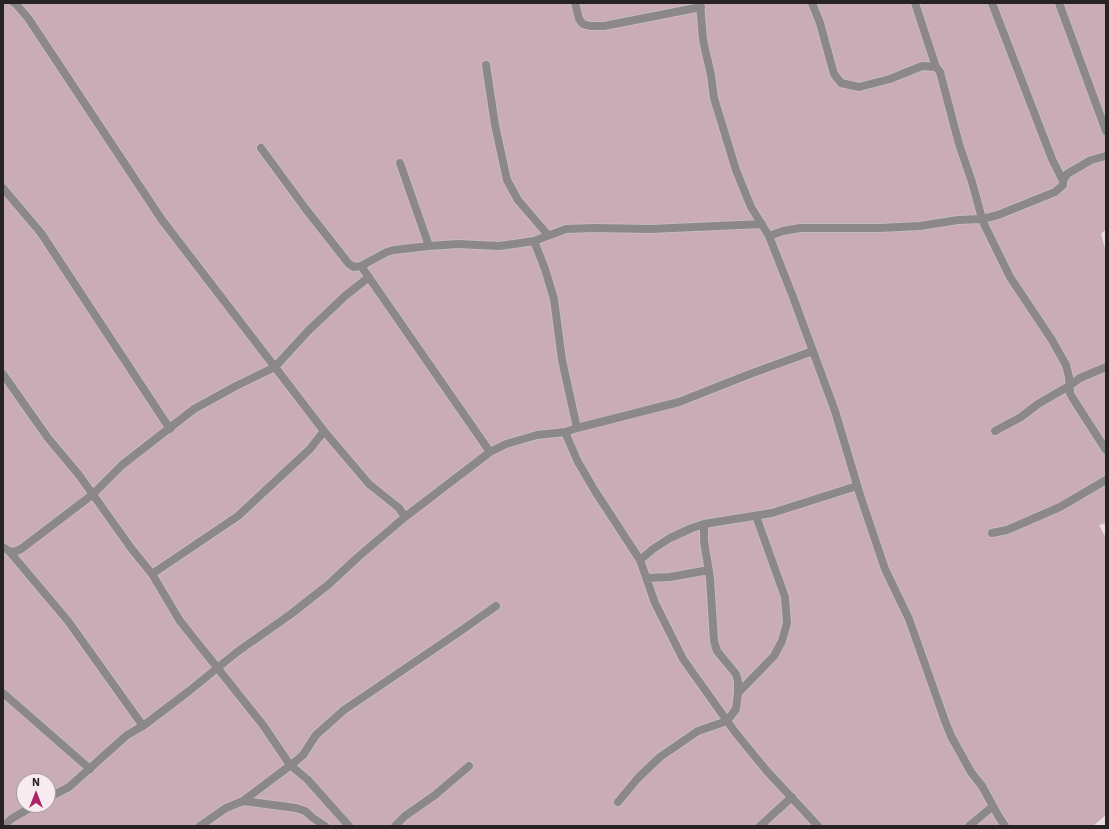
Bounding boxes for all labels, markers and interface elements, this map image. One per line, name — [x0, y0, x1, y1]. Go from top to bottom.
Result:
north arrow — [16, 773, 56, 813]
text: N — [32, 775, 40, 789]

